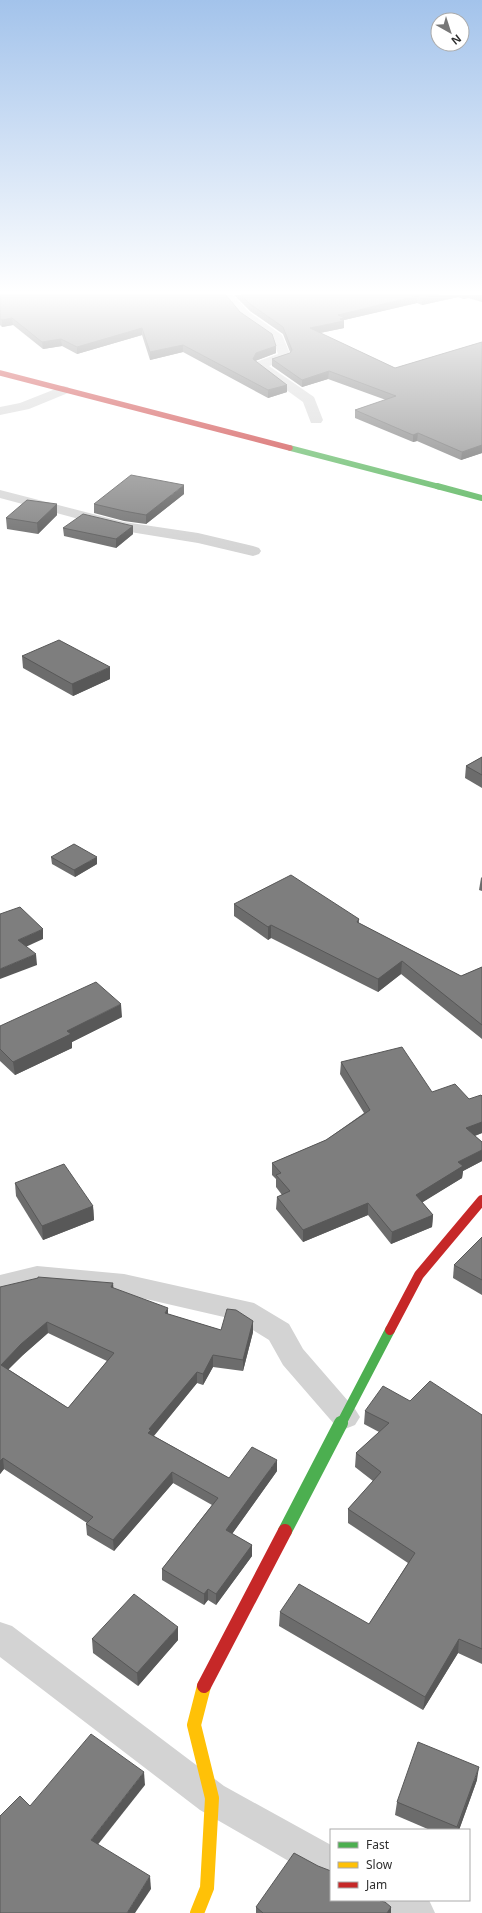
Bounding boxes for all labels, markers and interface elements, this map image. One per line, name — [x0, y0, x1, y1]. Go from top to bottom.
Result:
north arrow — [430, 12, 470, 52]
text: N — [448, 32, 465, 49]
legend — [330, 1829, 470, 1901]
text: Fast — [366, 1836, 390, 1853]
text: Slow — [366, 1856, 393, 1873]
text: Jam — [365, 1876, 387, 1893]

